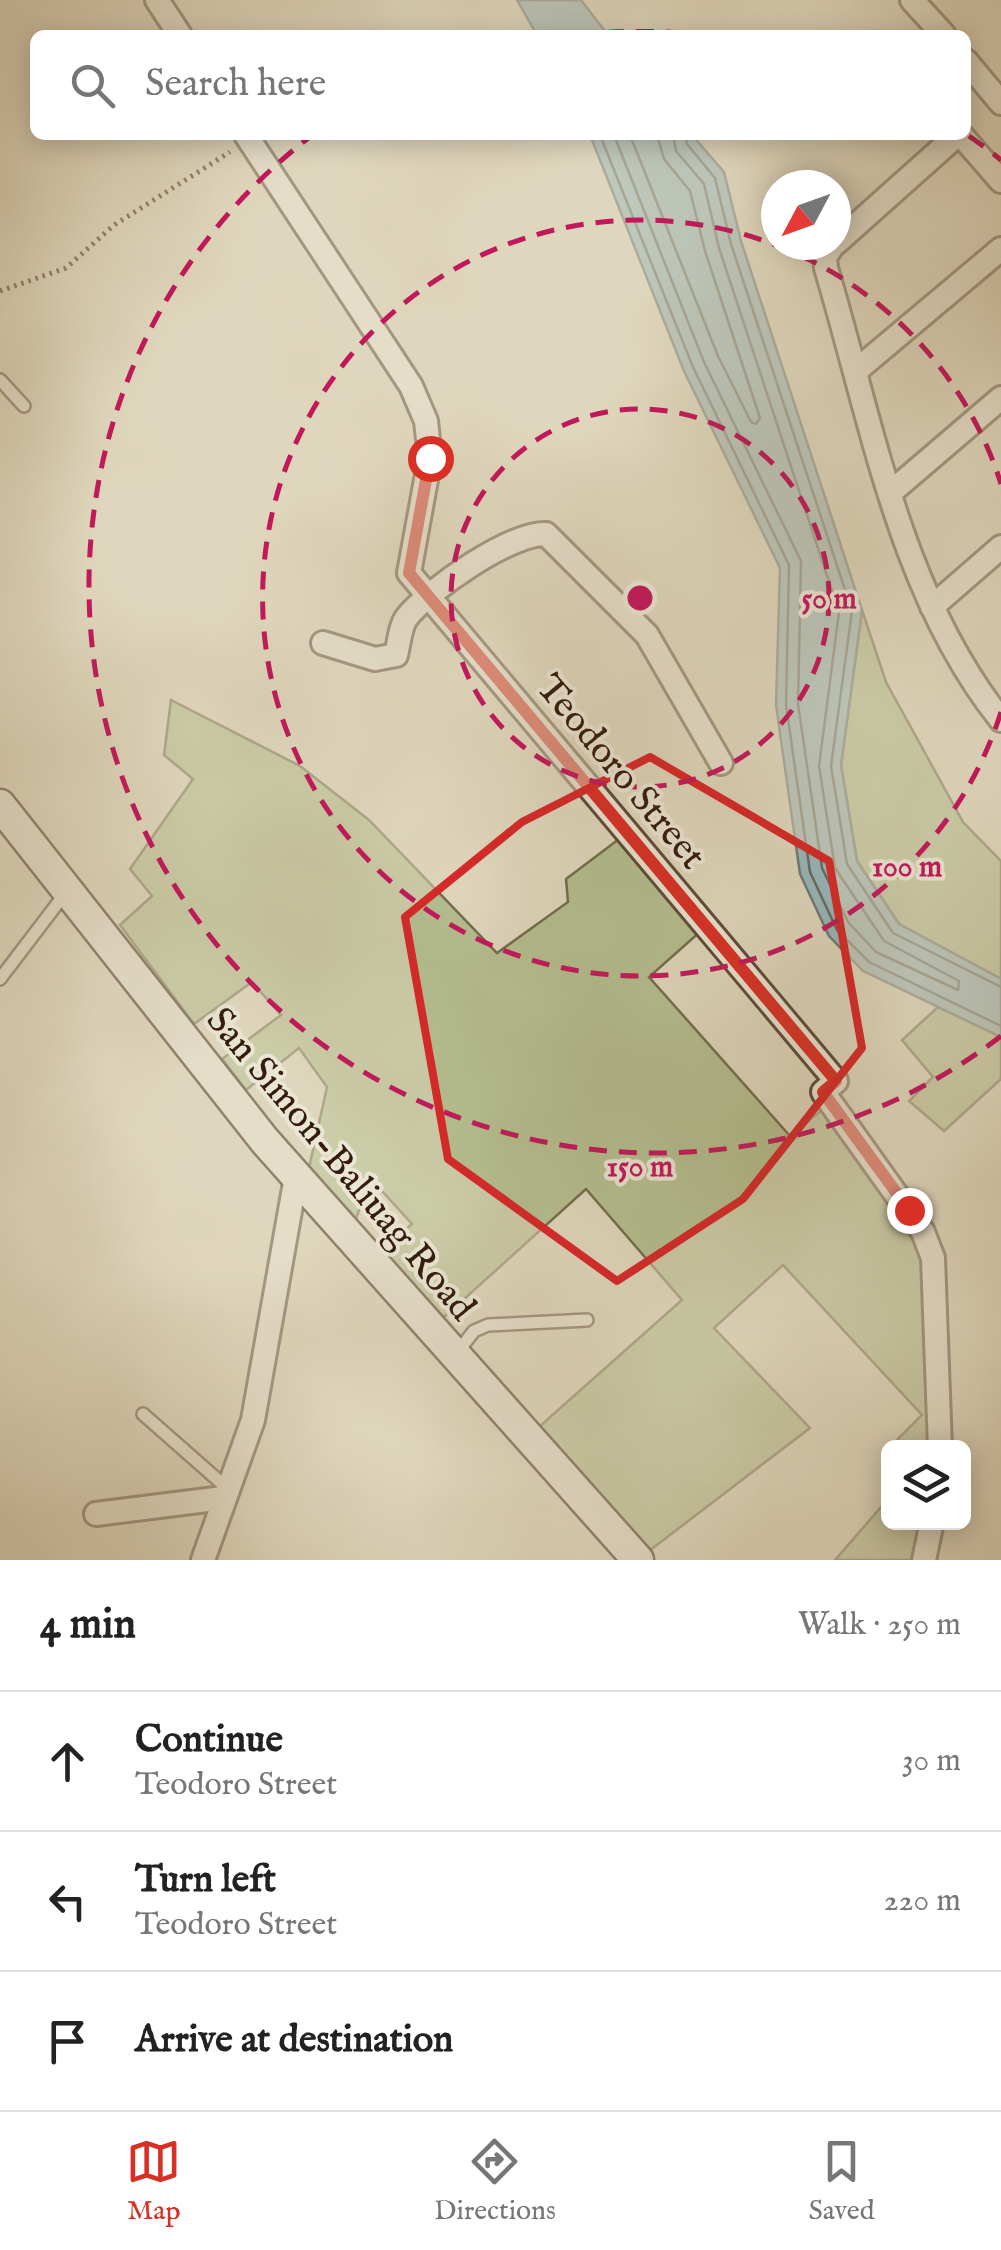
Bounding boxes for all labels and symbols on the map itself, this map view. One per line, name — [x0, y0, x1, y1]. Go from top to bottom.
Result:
north arrow — [761, 170, 851, 260]
route start — [408, 436, 454, 482]
centre of rings — [622, 580, 658, 616]
text: 50 m — [801, 581, 857, 619]
street label: Teodoro Street — [524, 666, 715, 880]
text: 100 m — [872, 849, 942, 887]
street label: San Simon-Baliuag Road — [195, 998, 485, 1332]
text: 150 m — [607, 1149, 673, 1187]
route end — [887, 1188, 933, 1234]

